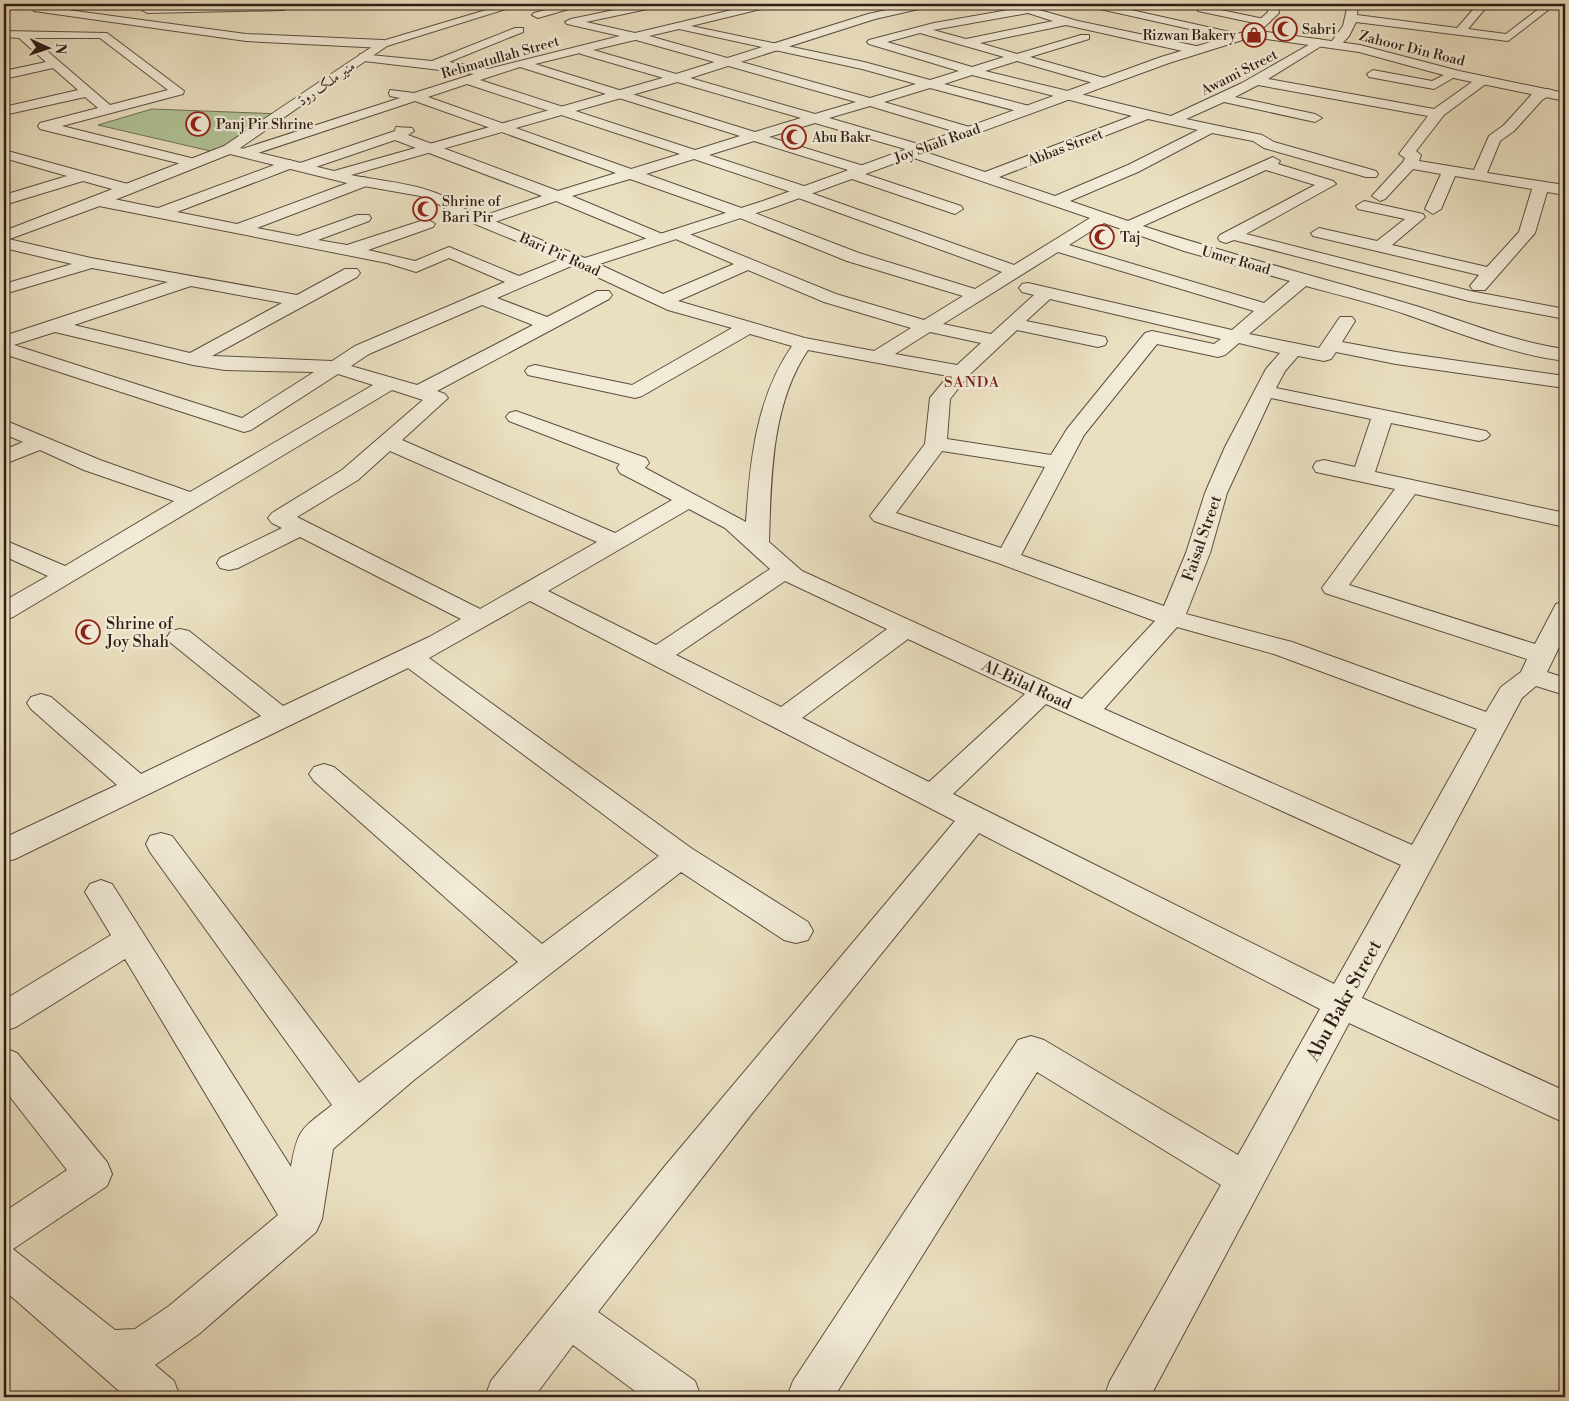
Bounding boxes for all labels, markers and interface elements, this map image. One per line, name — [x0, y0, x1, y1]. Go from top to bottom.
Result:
mosque icon: Sabri — [1272, 16, 1298, 42]
place label: Sabri — [1302, 21, 1336, 39]
north arrow — [22, 22, 72, 72]
shop icon: Rizwan Bakery — [1241, 22, 1267, 48]
place label: Rizwan Bakery — [1142, 27, 1236, 45]
street label: Zahoor Din Road — [1357, 27, 1467, 71]
street label: Rehmatullah Street — [439, 33, 561, 83]
text: N — [51, 43, 69, 55]
street label: Awami Street — [1197, 46, 1281, 100]
street label: منیر ملک روڈ — [294, 57, 359, 110]
mosque icon: Panj Pir Shrine — [185, 111, 211, 137]
place label: Panj Pir Shrine — [216, 116, 314, 134]
street label: Joy Shah Road — [891, 120, 983, 168]
mosque icon: Abu Bakr — [781, 124, 807, 150]
street label: Abbas Street — [1024, 125, 1106, 171]
place label: Abu Bakr — [811, 129, 870, 147]
place label: Shrine of Bari Pir — [441, 193, 501, 227]
mosque icon: Shrine of Bari Pir — [412, 196, 438, 222]
mosque icon: Taj — [1089, 224, 1115, 250]
street label: Bari Pir Road — [516, 229, 603, 281]
place label: Taj — [1120, 229, 1141, 247]
street label: Umer Road — [1199, 243, 1272, 279]
district label: SANDA — [944, 373, 1000, 392]
street label: Faisal Street — [1178, 492, 1226, 584]
place label: Shrine of Joy Shah — [105, 614, 174, 652]
mosque icon: Shrine of Joy Shah — [75, 619, 101, 645]
street label: Al-Bilal Road — [978, 655, 1075, 714]
street label: Abu Bakr Street — [1300, 935, 1387, 1066]

